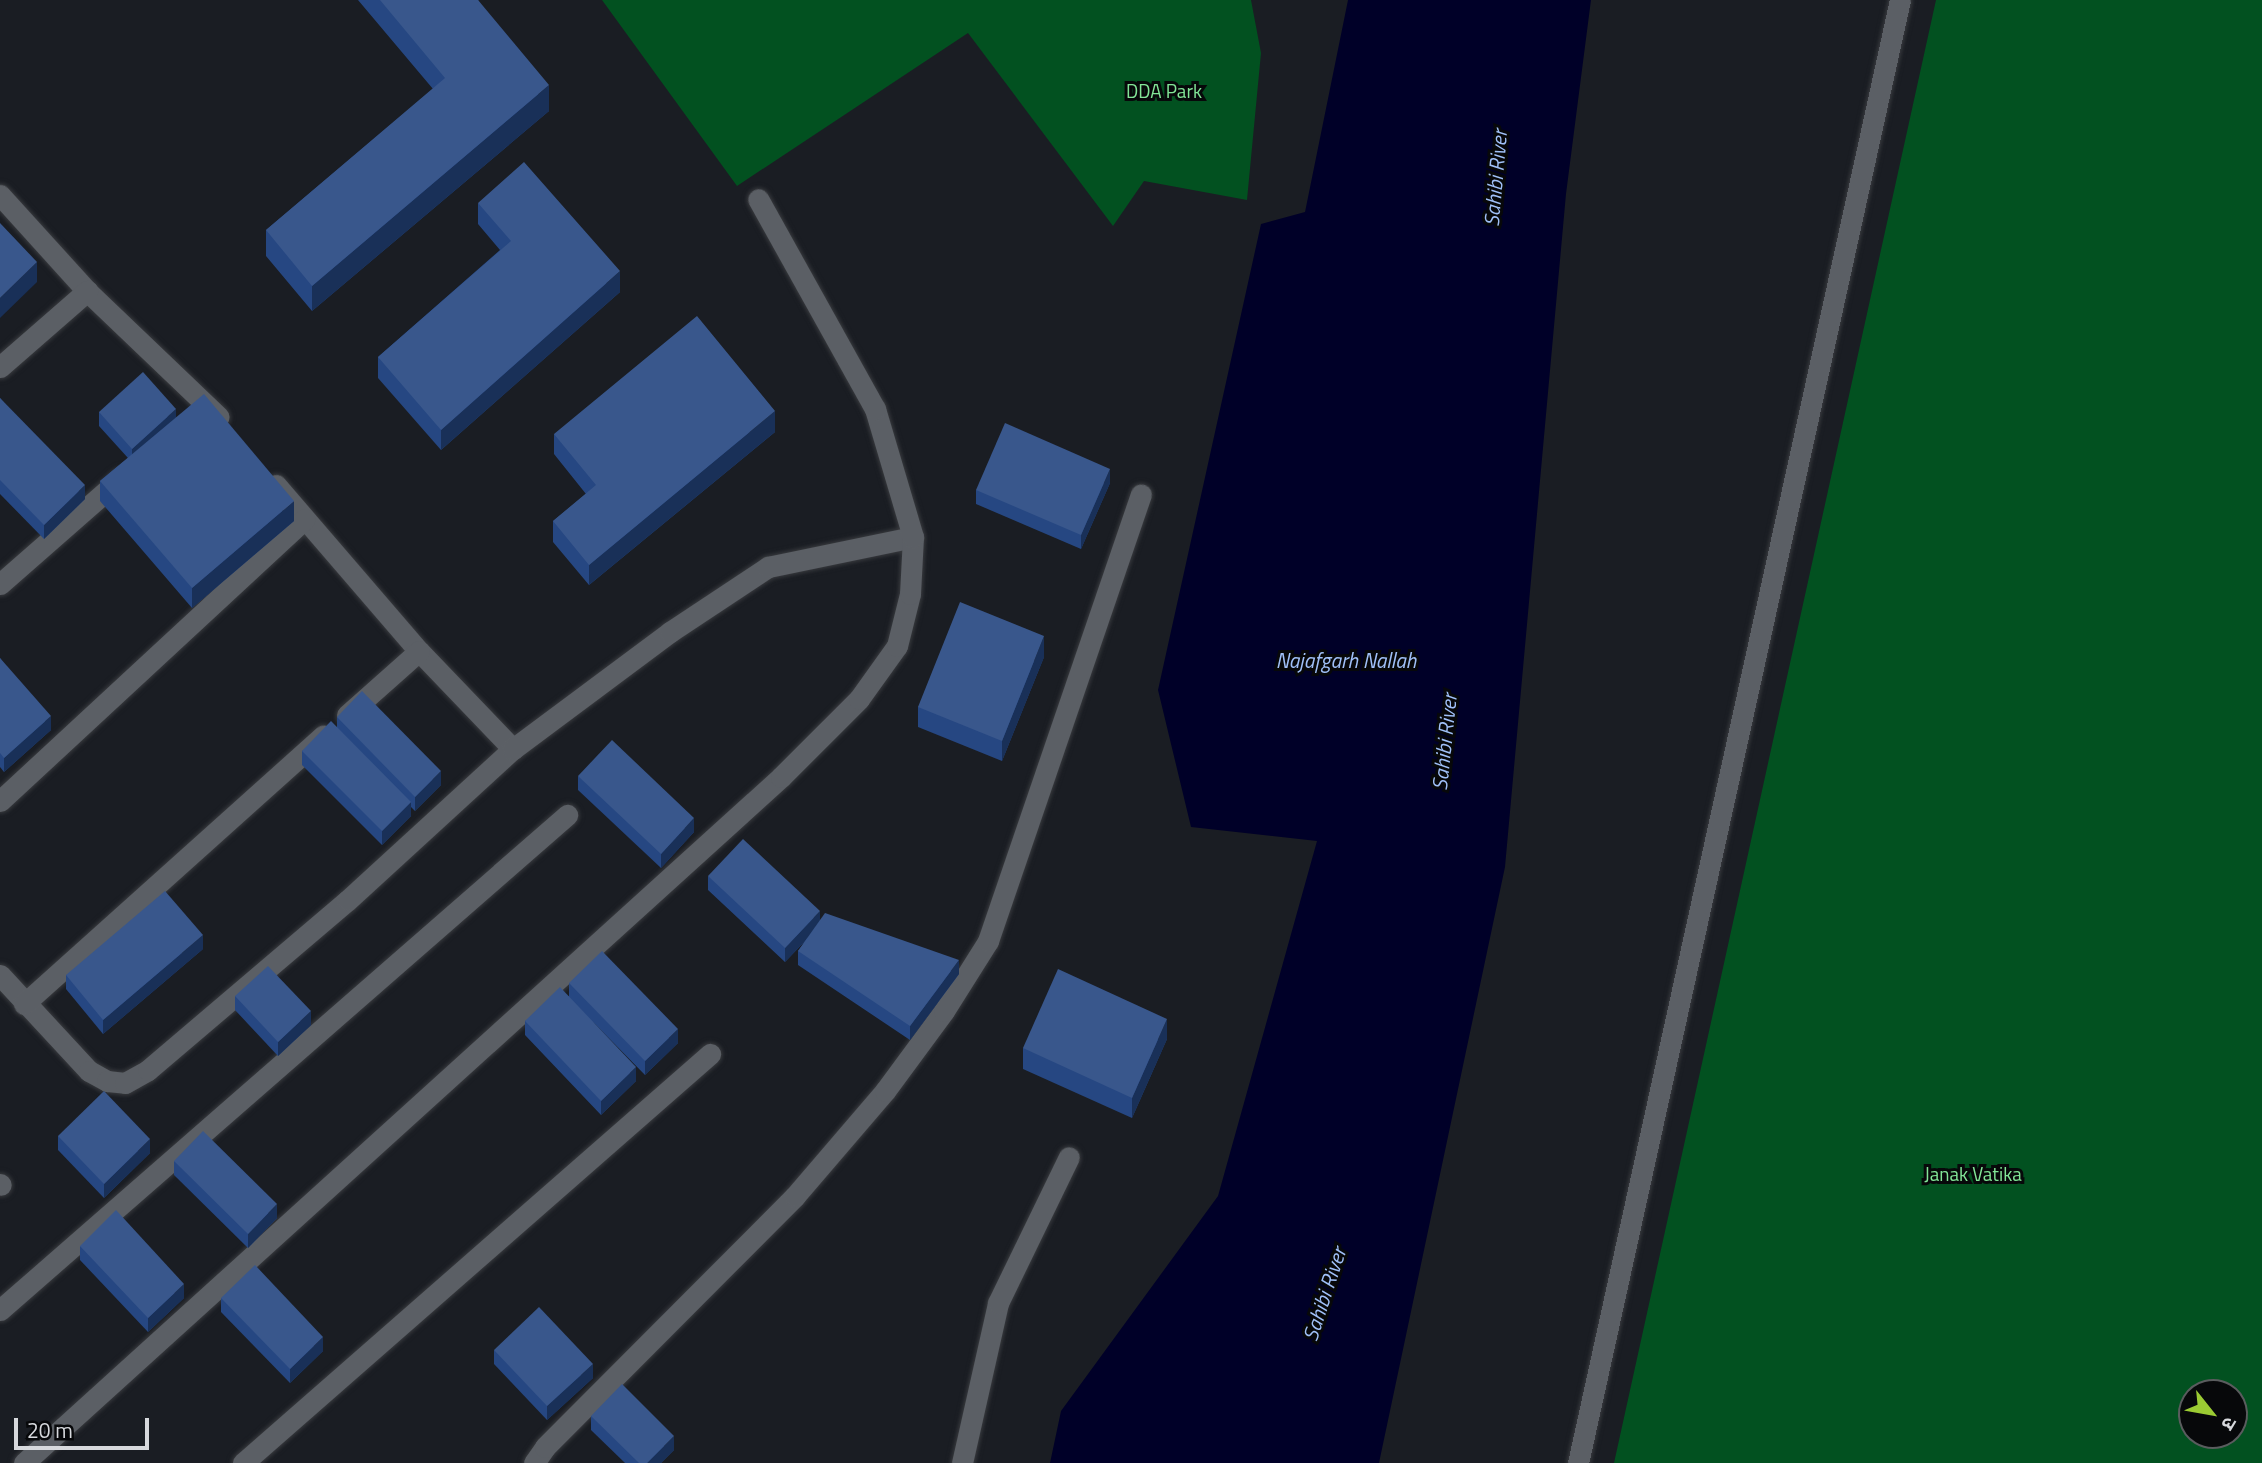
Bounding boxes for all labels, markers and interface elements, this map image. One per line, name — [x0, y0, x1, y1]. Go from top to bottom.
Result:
park label: DDA Park — [1126, 80, 1202, 102]
water label: Sahibi River — [1478, 129, 1512, 227]
water label: Najafgarh Nallah — [1276, 647, 1416, 673]
water label: Sahibi River — [1426, 692, 1462, 792]
park label: Janak Vatika — [1924, 1163, 2022, 1185]
water label: Sahibi River — [1297, 1244, 1351, 1344]
north arrow — [2178, 1379, 2248, 1449]
scale bar — [18, 1404, 152, 1448]
text: उ — [2214, 1412, 2245, 1436]
text: 20 m — [27, 1414, 73, 1446]

